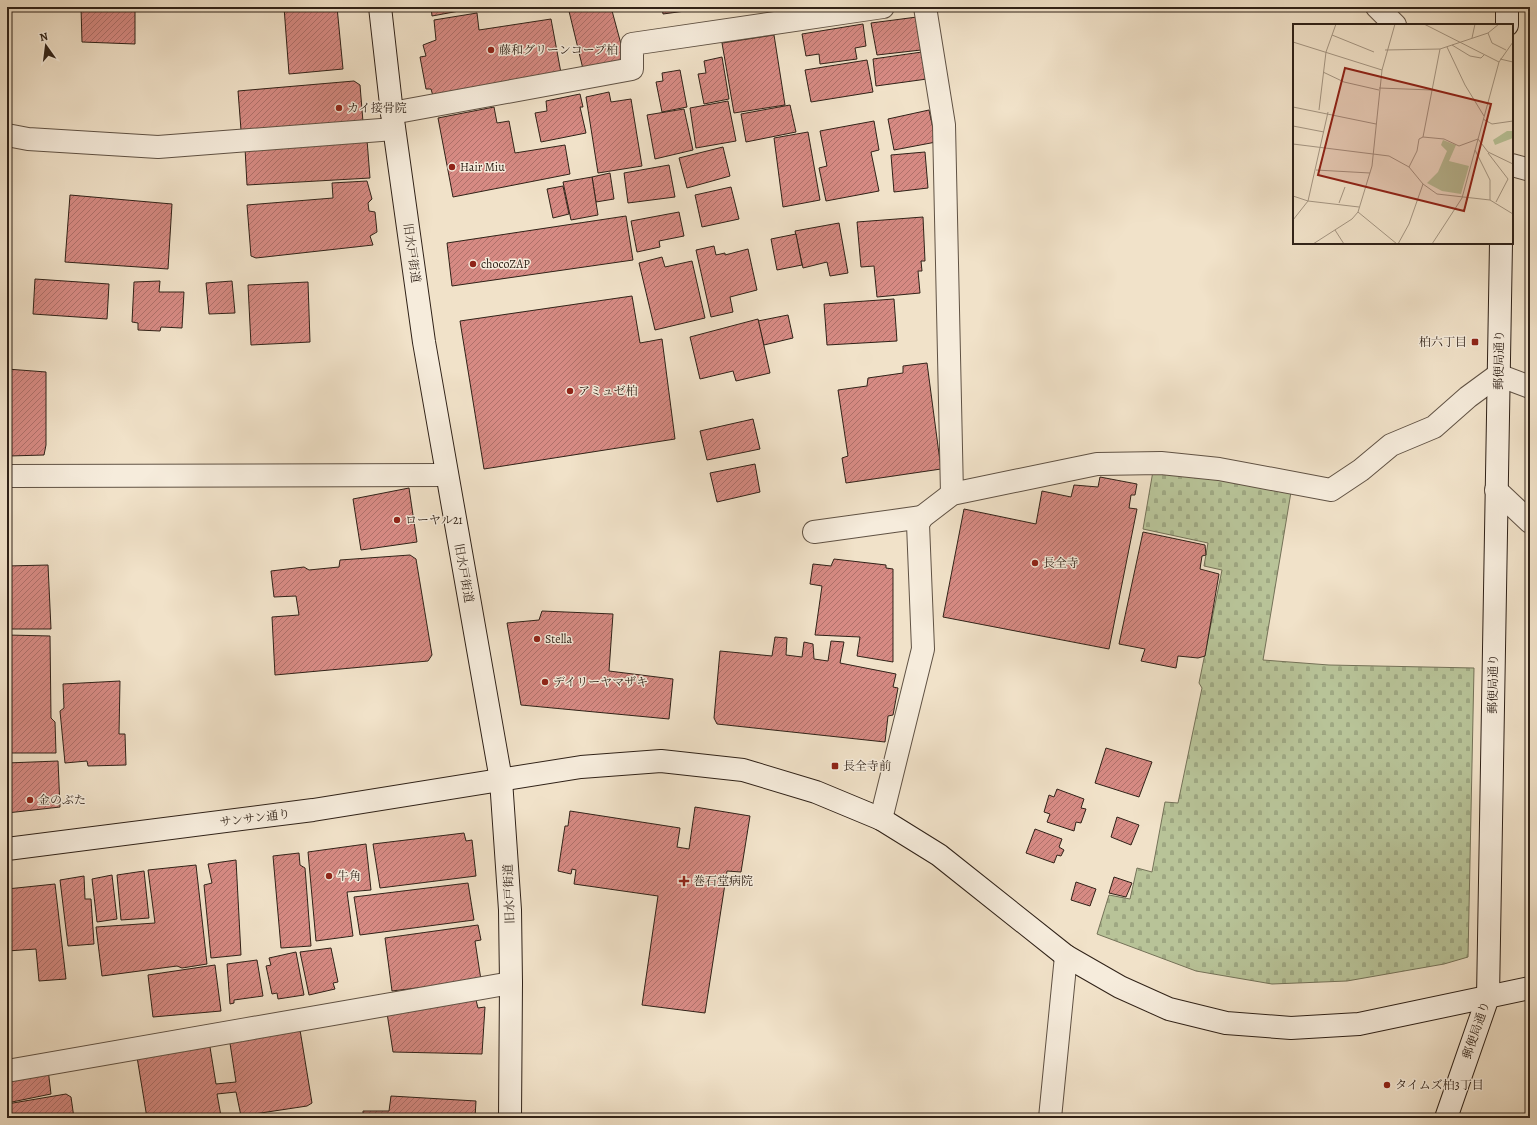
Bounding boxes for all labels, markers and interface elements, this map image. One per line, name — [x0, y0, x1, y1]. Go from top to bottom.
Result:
inset map — [1293, 24, 1513, 244]
north arrow — [26, 26, 66, 66]
text: N — [38, 29, 49, 45]
place label: 藤和グリーンコープ柏 — [499, 42, 618, 58]
marker: 藤和グリーンコープ柏 — [486, 45, 496, 55]
place label: カイ接骨院 — [347, 100, 407, 116]
marker: カイ接骨院 — [334, 103, 344, 113]
place label: Hair Miu — [460, 159, 505, 175]
marker: Hair Miu — [447, 162, 457, 172]
street label: 旧水戸街道 — [400, 222, 424, 284]
place label: chocoZAP — [481, 256, 530, 272]
marker: chocoZAP — [468, 259, 478, 269]
street label: 郵便局通り — [1490, 330, 1508, 390]
place label: 柏六丁目 — [1419, 334, 1467, 350]
marker: 柏六丁目 — [1470, 337, 1480, 347]
place label: アミュゼ柏 — [578, 383, 638, 399]
marker: アミュゼ柏 — [565, 386, 575, 396]
place label: ローヤル21 — [405, 512, 463, 528]
marker: ローヤル21 — [392, 515, 402, 525]
street label: 旧水戸街道 — [451, 542, 477, 604]
place label: 長全寺 — [1043, 555, 1079, 571]
marker: 長全寺 — [1030, 558, 1040, 568]
place label: Stella — [545, 631, 573, 647]
marker: Stella — [532, 634, 542, 644]
street label: 郵便局通り — [1484, 654, 1502, 714]
place label: デイリーヤマザキ — [553, 674, 648, 690]
marker: デイリーヤマザキ — [540, 677, 550, 687]
place label: 長全寺前 — [843, 758, 891, 774]
marker: 長全寺前 — [830, 761, 840, 771]
place label: 金のぶた — [38, 792, 86, 808]
marker: 金のぶた — [25, 795, 35, 805]
street label: サンサン通り — [219, 806, 291, 830]
street label: 旧水戸街道 — [500, 864, 518, 924]
place label: 牛角 — [337, 868, 361, 884]
marker: 牛角 — [324, 871, 334, 881]
place label: 巻石堂病院 — [693, 873, 753, 889]
marker: 巻石堂病院 — [678, 875, 690, 887]
street label: 郵便局通り — [1459, 999, 1493, 1061]
place label: タイムズ柏3丁目 — [1395, 1077, 1484, 1093]
marker: タイムズ柏3丁目 — [1382, 1080, 1392, 1090]

